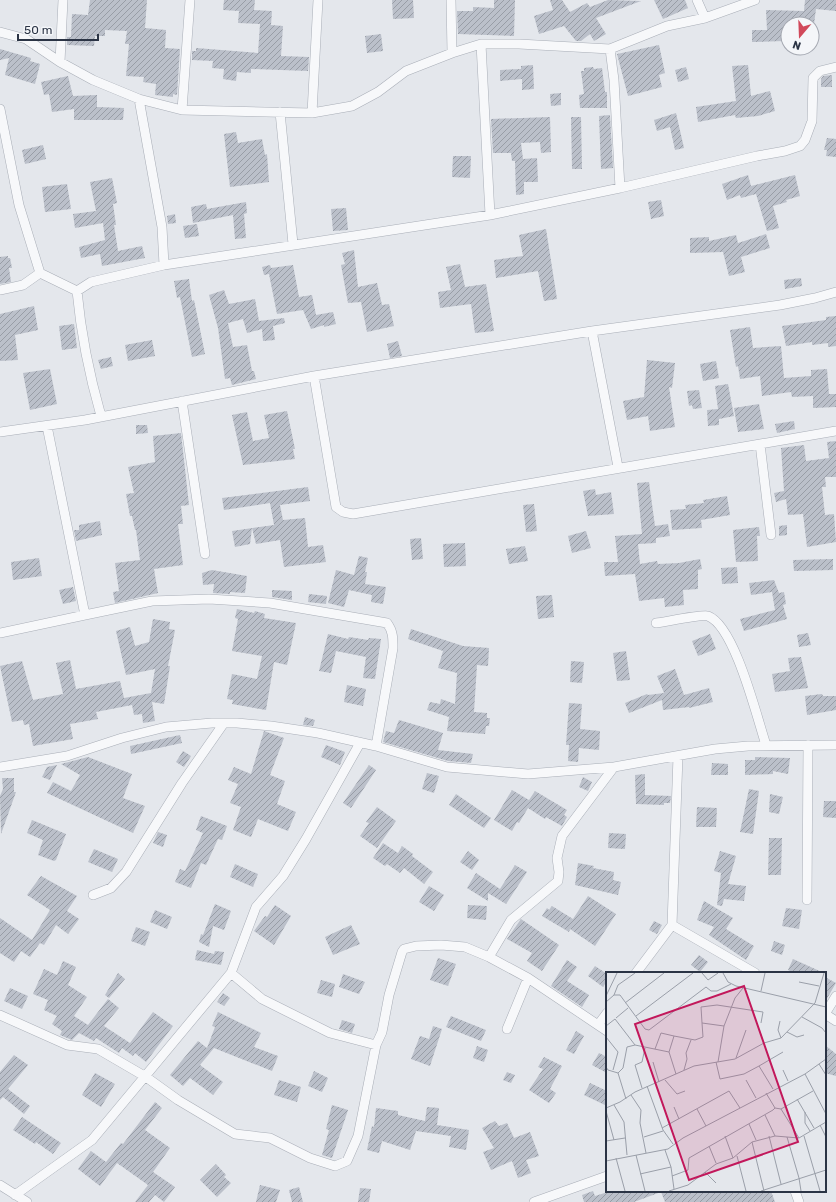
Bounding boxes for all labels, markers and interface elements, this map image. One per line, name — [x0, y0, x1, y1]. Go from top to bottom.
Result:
scale bar — [18, 16, 98, 42]
north arrow — [780, 16, 820, 56]
text: 50 m — [24, 23, 52, 37]
text: N — [791, 38, 803, 52]
inset map — [606, 972, 826, 1192]

